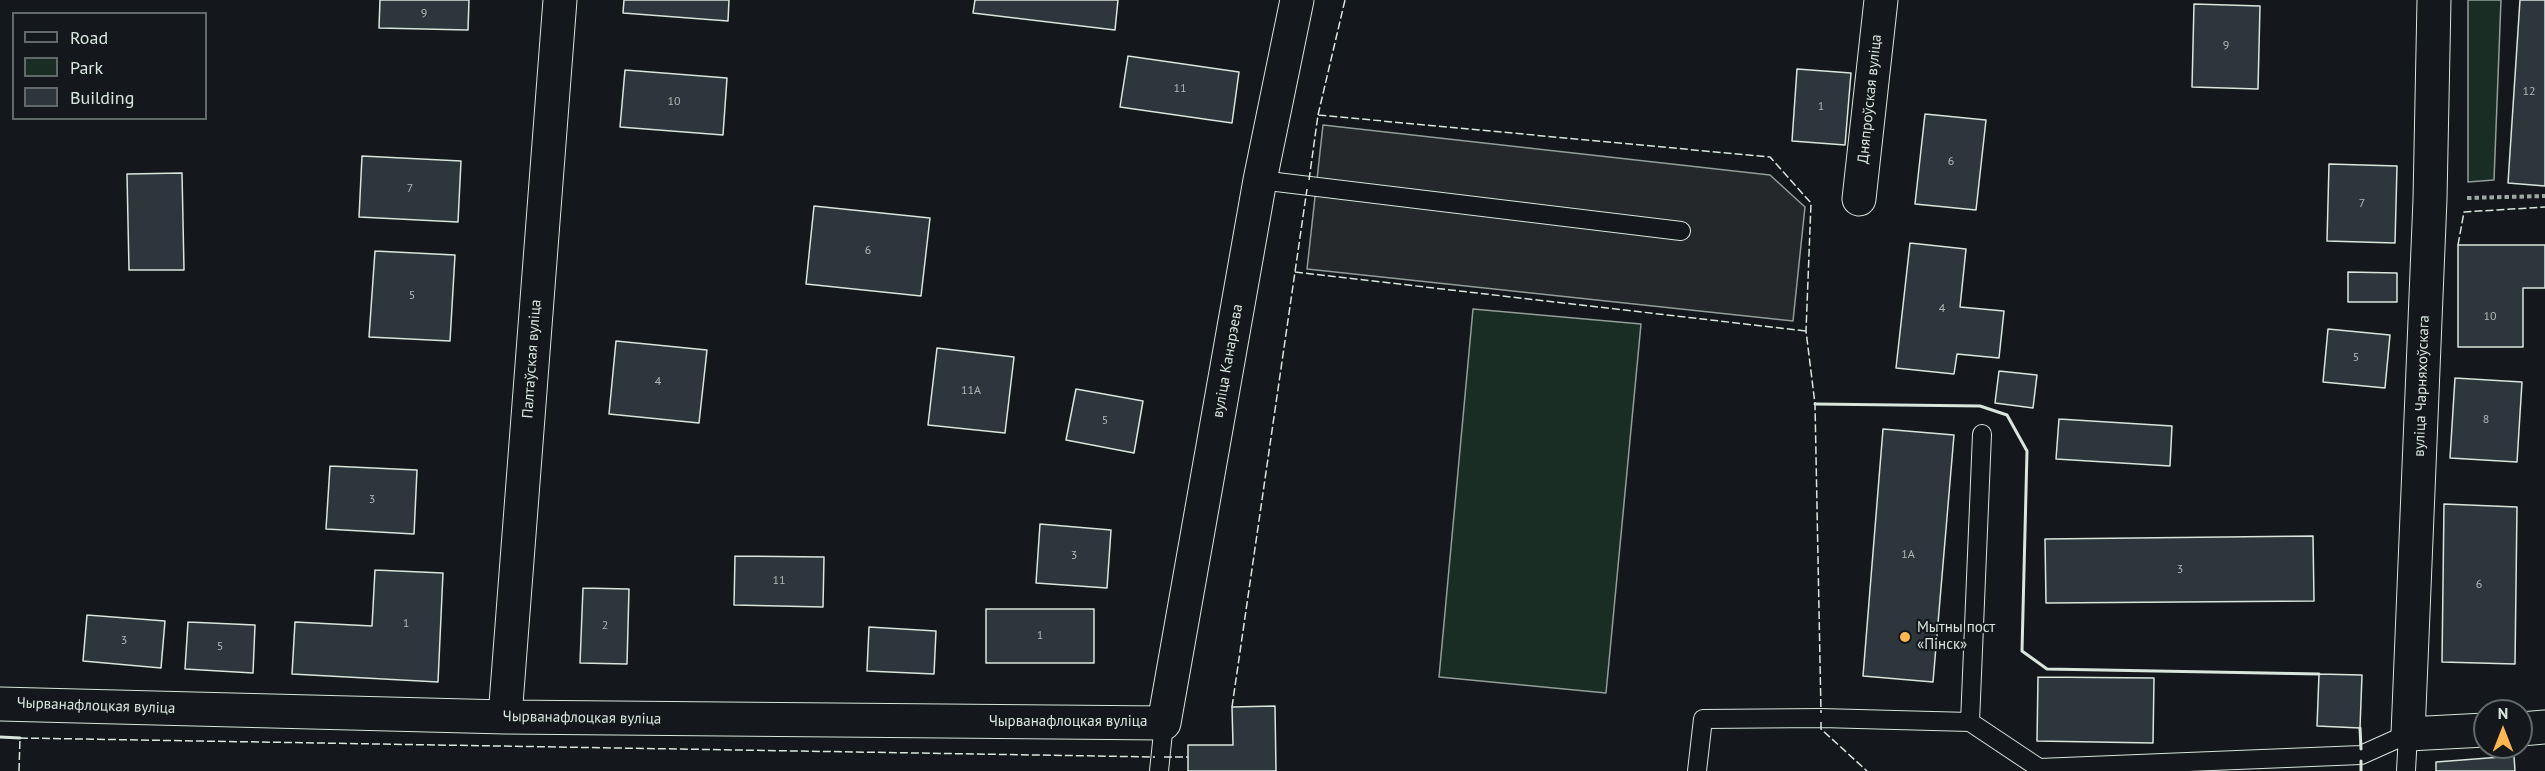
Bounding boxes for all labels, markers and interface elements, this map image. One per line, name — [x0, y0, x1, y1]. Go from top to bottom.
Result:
house number: 9 — [421, 7, 427, 21]
legend — [12, 12, 207, 120]
text: Road — [70, 26, 108, 49]
street label: Дняпроўская вуліца — [1854, 33, 1886, 165]
house number: 9 — [2223, 39, 2229, 53]
text: Park — [70, 56, 103, 79]
house number: 11 — [1173, 82, 1187, 96]
house number: 12 — [2522, 85, 2536, 99]
text: Building — [70, 86, 134, 109]
house number: 10 — [667, 95, 681, 109]
house number: 1 — [1818, 100, 1824, 114]
house number: 6 — [1948, 155, 1954, 169]
house number: 7 — [407, 182, 413, 196]
house number: 7 — [2359, 197, 2365, 211]
house number: 6 — [865, 244, 871, 258]
house number: 5 — [409, 289, 415, 303]
street label: Палтаўская вуліца — [519, 299, 545, 419]
house number: 4 — [1939, 302, 1945, 316]
street label: вуліца Канарэева — [1209, 303, 1247, 419]
house number: 10 — [2483, 310, 2497, 324]
street label: вуліца Чарняхоўскага — [2411, 315, 2433, 457]
house number: 5 — [2353, 351, 2359, 365]
house number: 4 — [655, 375, 661, 389]
house number: 11А — [961, 384, 981, 398]
house number: 8 — [2483, 413, 2489, 427]
house number: 5 — [1102, 414, 1108, 428]
house number: 3 — [369, 493, 375, 507]
house number: 1А — [1901, 548, 1915, 562]
house number: 3 — [1071, 549, 1077, 563]
house number: 3 — [2177, 563, 2183, 577]
house number: 11 — [772, 574, 786, 588]
house number: 6 — [2476, 578, 2482, 592]
house number: 1 — [403, 617, 409, 631]
house number: 2 — [602, 619, 608, 633]
place label: Мытны пост «Пінск» — [1917, 619, 1995, 654]
house number: 1 — [1037, 629, 1043, 643]
marker: Мытны пост «Пінск» — [1898, 630, 1912, 644]
house number: 3 — [121, 634, 127, 648]
house number: 5 — [217, 640, 223, 654]
street label: Чырванафлоцкая вуліца — [16, 694, 176, 718]
north arrow — [2473, 699, 2533, 759]
text: N — [2498, 703, 2508, 723]
street label: Чырванафлоцкая вуліца — [503, 708, 661, 728]
street label: Чырванафлоцкая вуліца — [989, 713, 1147, 731]

